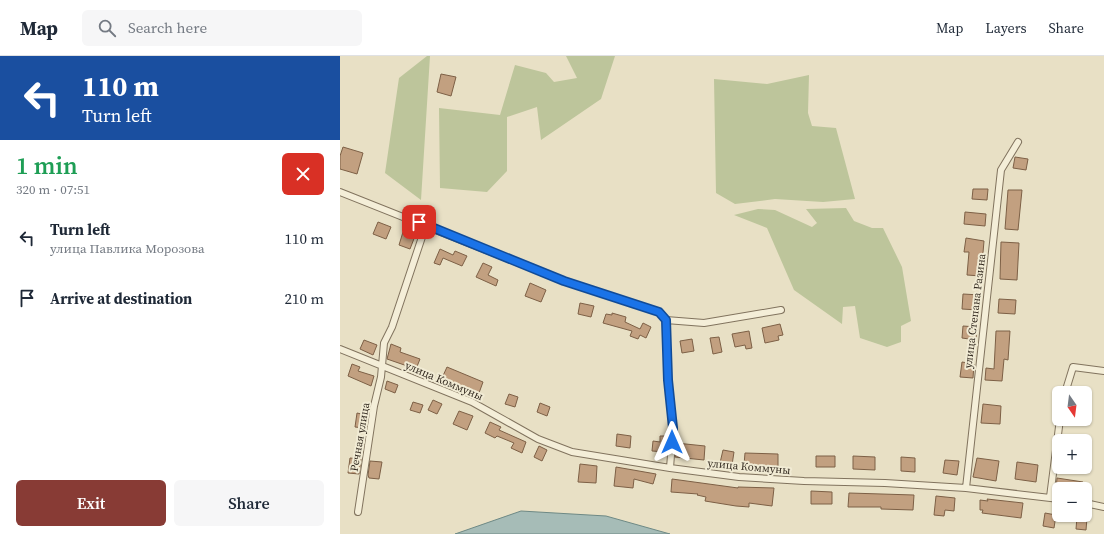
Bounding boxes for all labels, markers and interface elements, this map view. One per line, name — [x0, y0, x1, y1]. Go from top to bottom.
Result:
search box — [82, 10, 362, 46]
text: Map — [20, 15, 58, 41]
icon: search — [96, 17, 118, 39]
text: Search here — [128, 17, 207, 38]
text: Map — [936, 18, 963, 38]
text: Layers — [985, 18, 1027, 38]
text: Share — [1049, 18, 1084, 38]
text: 110 m — [82, 67, 159, 105]
icon: left — [16, 72, 68, 124]
text: Turn left — [82, 103, 152, 128]
text: 1 min — [16, 149, 78, 182]
button: close — [282, 153, 324, 195]
text: 320 m · 07:51 — [16, 181, 90, 198]
pin — [402, 205, 436, 239]
icon: arrive — [408, 211, 430, 233]
text: Turn left — [50, 219, 110, 240]
icon: left — [16, 227, 38, 249]
text: 110 m — [284, 228, 324, 249]
text: улица Павлика Морозова — [50, 240, 205, 257]
street label: улица Степана Разина — [961, 252, 990, 369]
icon: arrive — [16, 287, 38, 309]
text: Arrive at destination — [50, 288, 192, 309]
text: 210 m — [284, 288, 324, 309]
street label: улица Коммуны — [403, 358, 485, 404]
north arrow — [1052, 386, 1092, 426]
map controls — [1052, 386, 1092, 522]
street label: Речная улица — [347, 401, 374, 473]
position arrow — [651, 421, 693, 463]
button: + — [1052, 434, 1092, 474]
street label: улица Коммуны — [707, 456, 791, 478]
button: Exit — [16, 480, 166, 526]
button: Share — [174, 480, 324, 526]
button: − — [1052, 482, 1092, 522]

